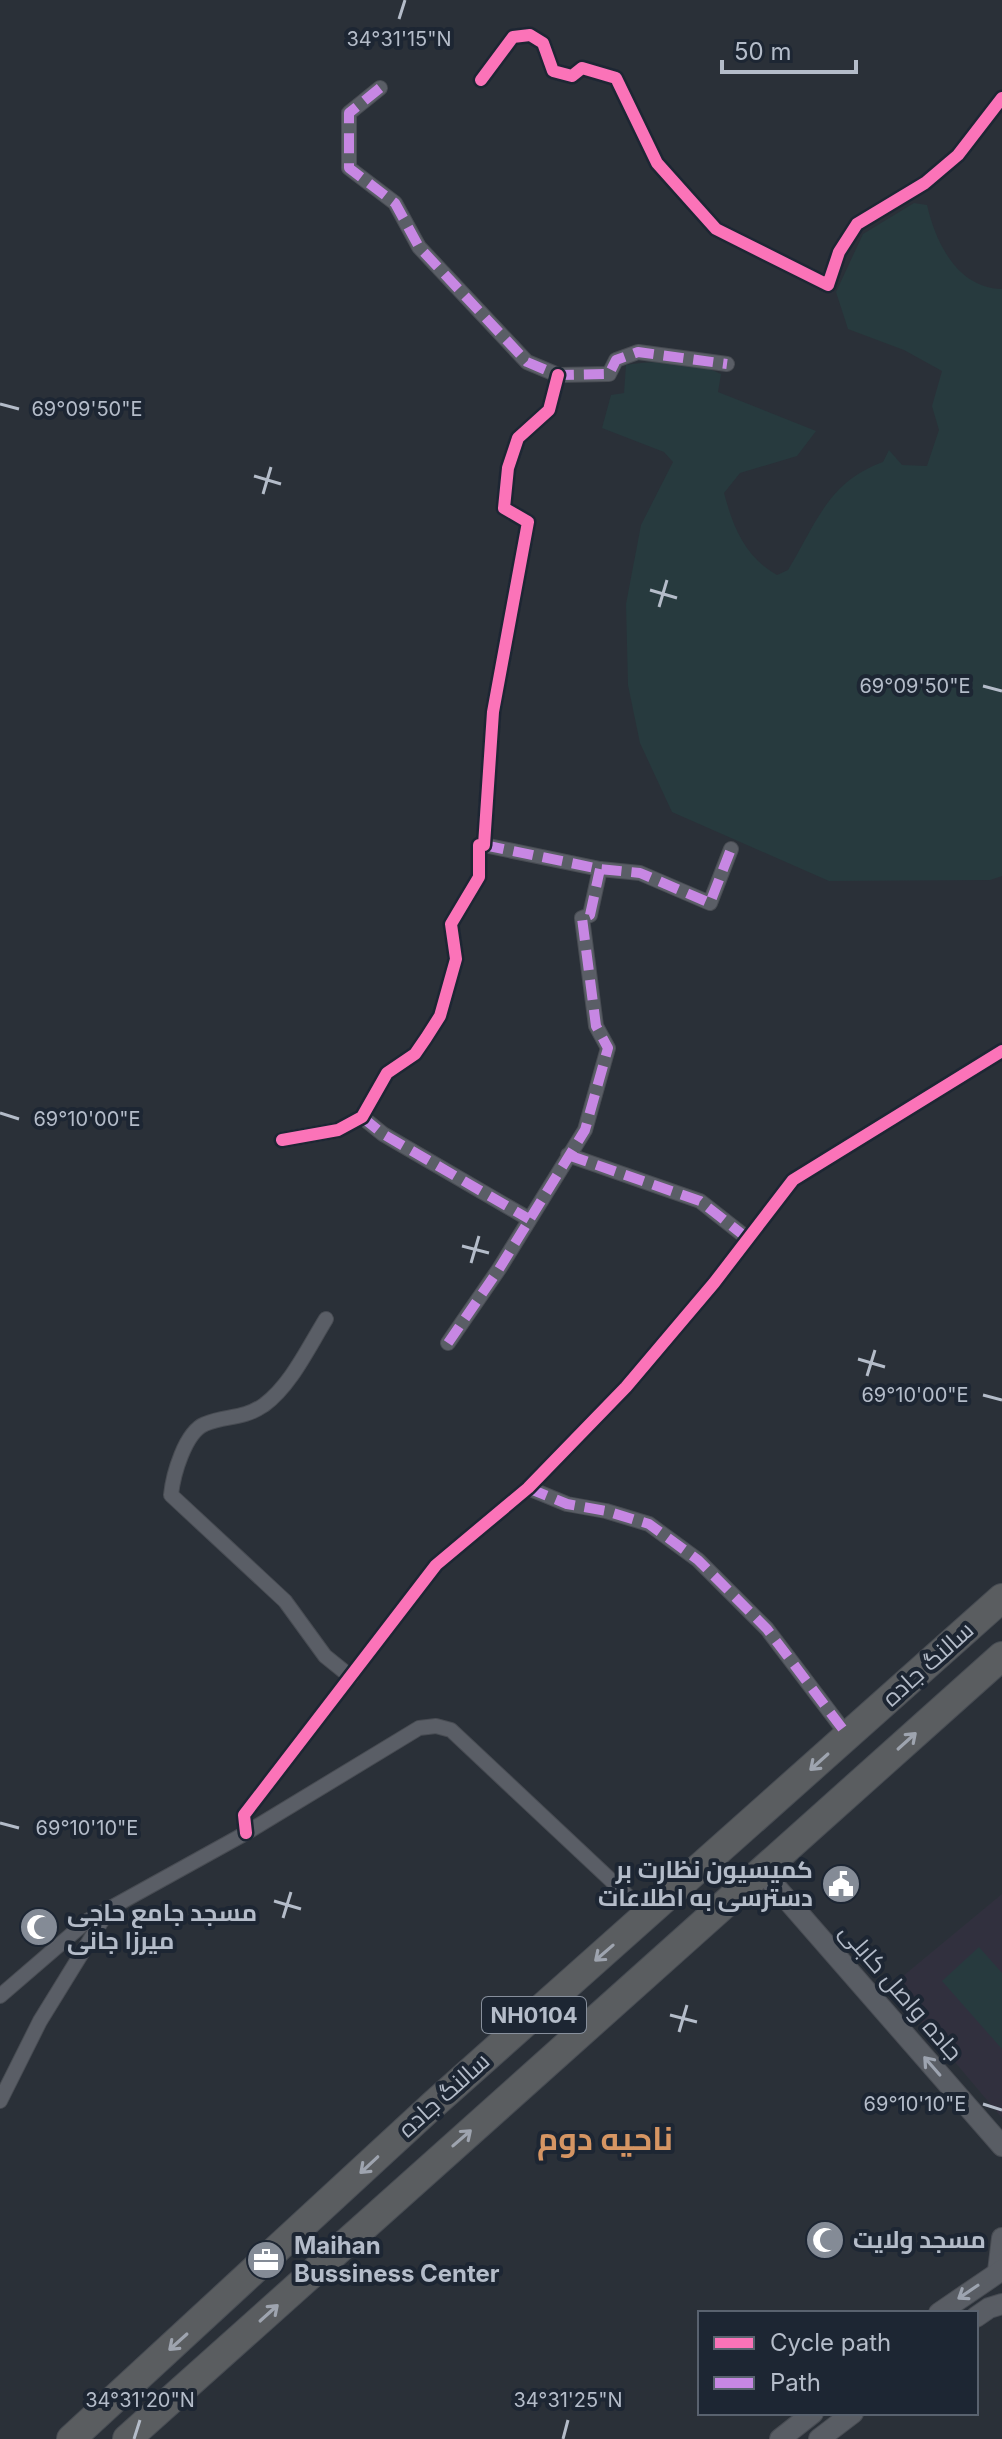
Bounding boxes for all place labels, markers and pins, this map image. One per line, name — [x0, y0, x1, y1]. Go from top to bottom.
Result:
place label: کمیسیون نظارت بر دسترسی به اطلاعات — [598, 1855, 813, 1912]
public building icon: کمیسیون نظارت بر دسترسی به اطلاعات — [820, 1863, 862, 1905]
place label: مسجد جامع حاجی میرزا جانی — [67, 1898, 257, 1955]
mosque icon: مسجد جامع حاجی میرزا جانی — [18, 1906, 60, 1948]
mosque icon: مسجد ولایت — [804, 2219, 846, 2261]
place label: مسجد ولایت — [853, 2225, 986, 2254]
place label: Maihan Bussiness Center — [294, 2231, 500, 2288]
office icon: Maihan Bussiness Center — [245, 2239, 287, 2281]

